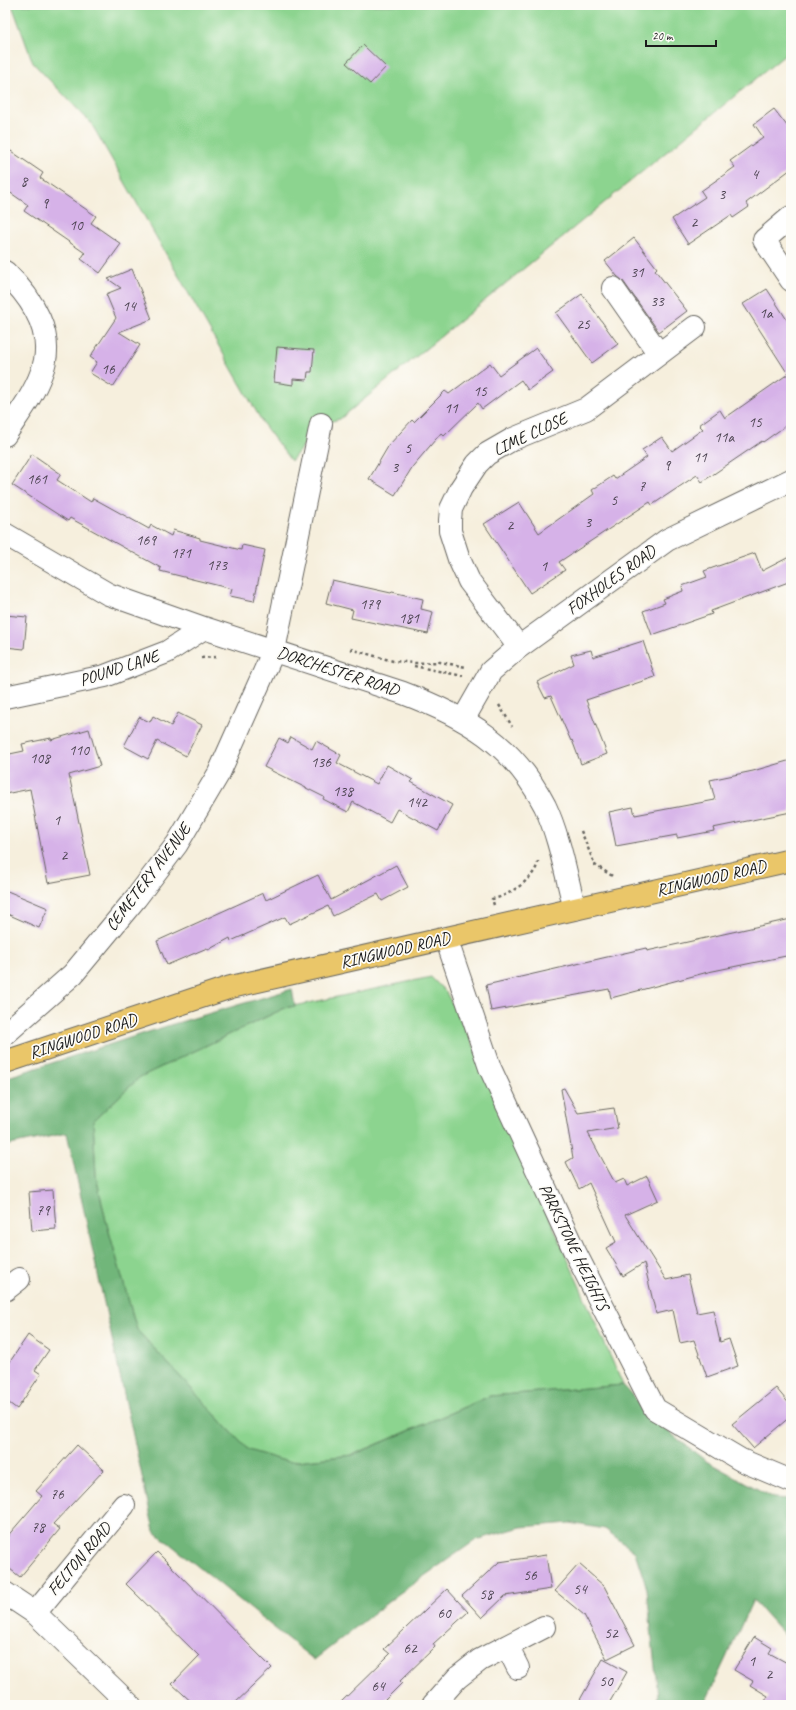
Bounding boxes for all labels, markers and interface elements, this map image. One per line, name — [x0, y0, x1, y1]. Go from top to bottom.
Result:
scale bar — [646, 22, 716, 48]
text: 20 m — [652, 28, 674, 44]
house number: 4 — [752, 165, 760, 184]
house number: 8 — [21, 172, 29, 191]
house number: 3 — [719, 185, 727, 204]
house number: 9 — [42, 194, 50, 213]
house number: 2 — [691, 213, 699, 232]
house number: 10 — [69, 216, 84, 235]
house number: 31 — [630, 263, 645, 282]
house number: 33 — [650, 292, 665, 311]
house number: 14 — [122, 297, 137, 316]
house number: 1a — [759, 304, 774, 323]
house number: 25 — [576, 315, 591, 334]
house number: 16 — [101, 360, 116, 379]
house number: 15 — [473, 382, 488, 401]
house number: 11 — [444, 399, 459, 418]
street label: LIME CLOSE — [490, 407, 572, 460]
house number: 15 — [748, 413, 763, 432]
house number: 11a — [714, 428, 735, 447]
house number: 5 — [405, 439, 413, 458]
house number: 11 — [693, 448, 708, 467]
house number: 9 — [664, 456, 672, 475]
house number: 3 — [392, 458, 400, 477]
house number: 161 — [27, 470, 48, 489]
house number: 7 — [639, 477, 647, 496]
house number: 5 — [611, 491, 619, 510]
house number: 3 — [585, 513, 593, 532]
house number: 2 — [507, 516, 515, 535]
house number: 169 — [136, 531, 157, 550]
street label: FOXHOLES ROAD — [562, 539, 661, 619]
house number: 171 — [171, 544, 192, 563]
house number: 173 — [207, 556, 228, 575]
house number: 1 — [541, 557, 549, 576]
house number: 179 — [360, 595, 381, 614]
house number: 181 — [399, 609, 420, 628]
street label: DORCHESTER ROAD — [275, 641, 404, 701]
street label: POUND LANE — [77, 645, 163, 691]
house number: 110 — [69, 741, 90, 760]
house number: 108 — [30, 749, 51, 768]
house number: 136 — [311, 753, 332, 772]
house number: 138 — [333, 782, 354, 801]
house number: 142 — [407, 793, 428, 812]
house number: 1 — [54, 811, 62, 830]
street label: CEMETERY AVENUE — [101, 818, 196, 935]
house number: 2 — [61, 846, 69, 865]
street label: RINGWOOD ROAD — [654, 855, 770, 901]
street label: RINGWOOD ROAD — [338, 927, 454, 973]
street label: RINGWOOD ROAD — [27, 1008, 141, 1063]
street label: PARKSTONE HEIGHTS — [534, 1180, 615, 1316]
house number: 79 — [36, 1201, 51, 1220]
house number: 76 — [50, 1485, 65, 1504]
street label: FELTON ROAD — [42, 1517, 117, 1600]
house number: 78 — [31, 1518, 46, 1537]
house number: 56 — [523, 1566, 538, 1585]
house number: 54 — [573, 1580, 588, 1599]
house number: 58 — [479, 1585, 494, 1604]
house number: 60 — [437, 1604, 452, 1623]
house number: 52 — [604, 1624, 619, 1643]
house number: 62 — [403, 1639, 418, 1658]
house number: 1 — [749, 1652, 757, 1671]
house number: 2 — [766, 1665, 774, 1684]
house number: 50 — [599, 1672, 614, 1691]
house number: 64 — [371, 1677, 386, 1696]

